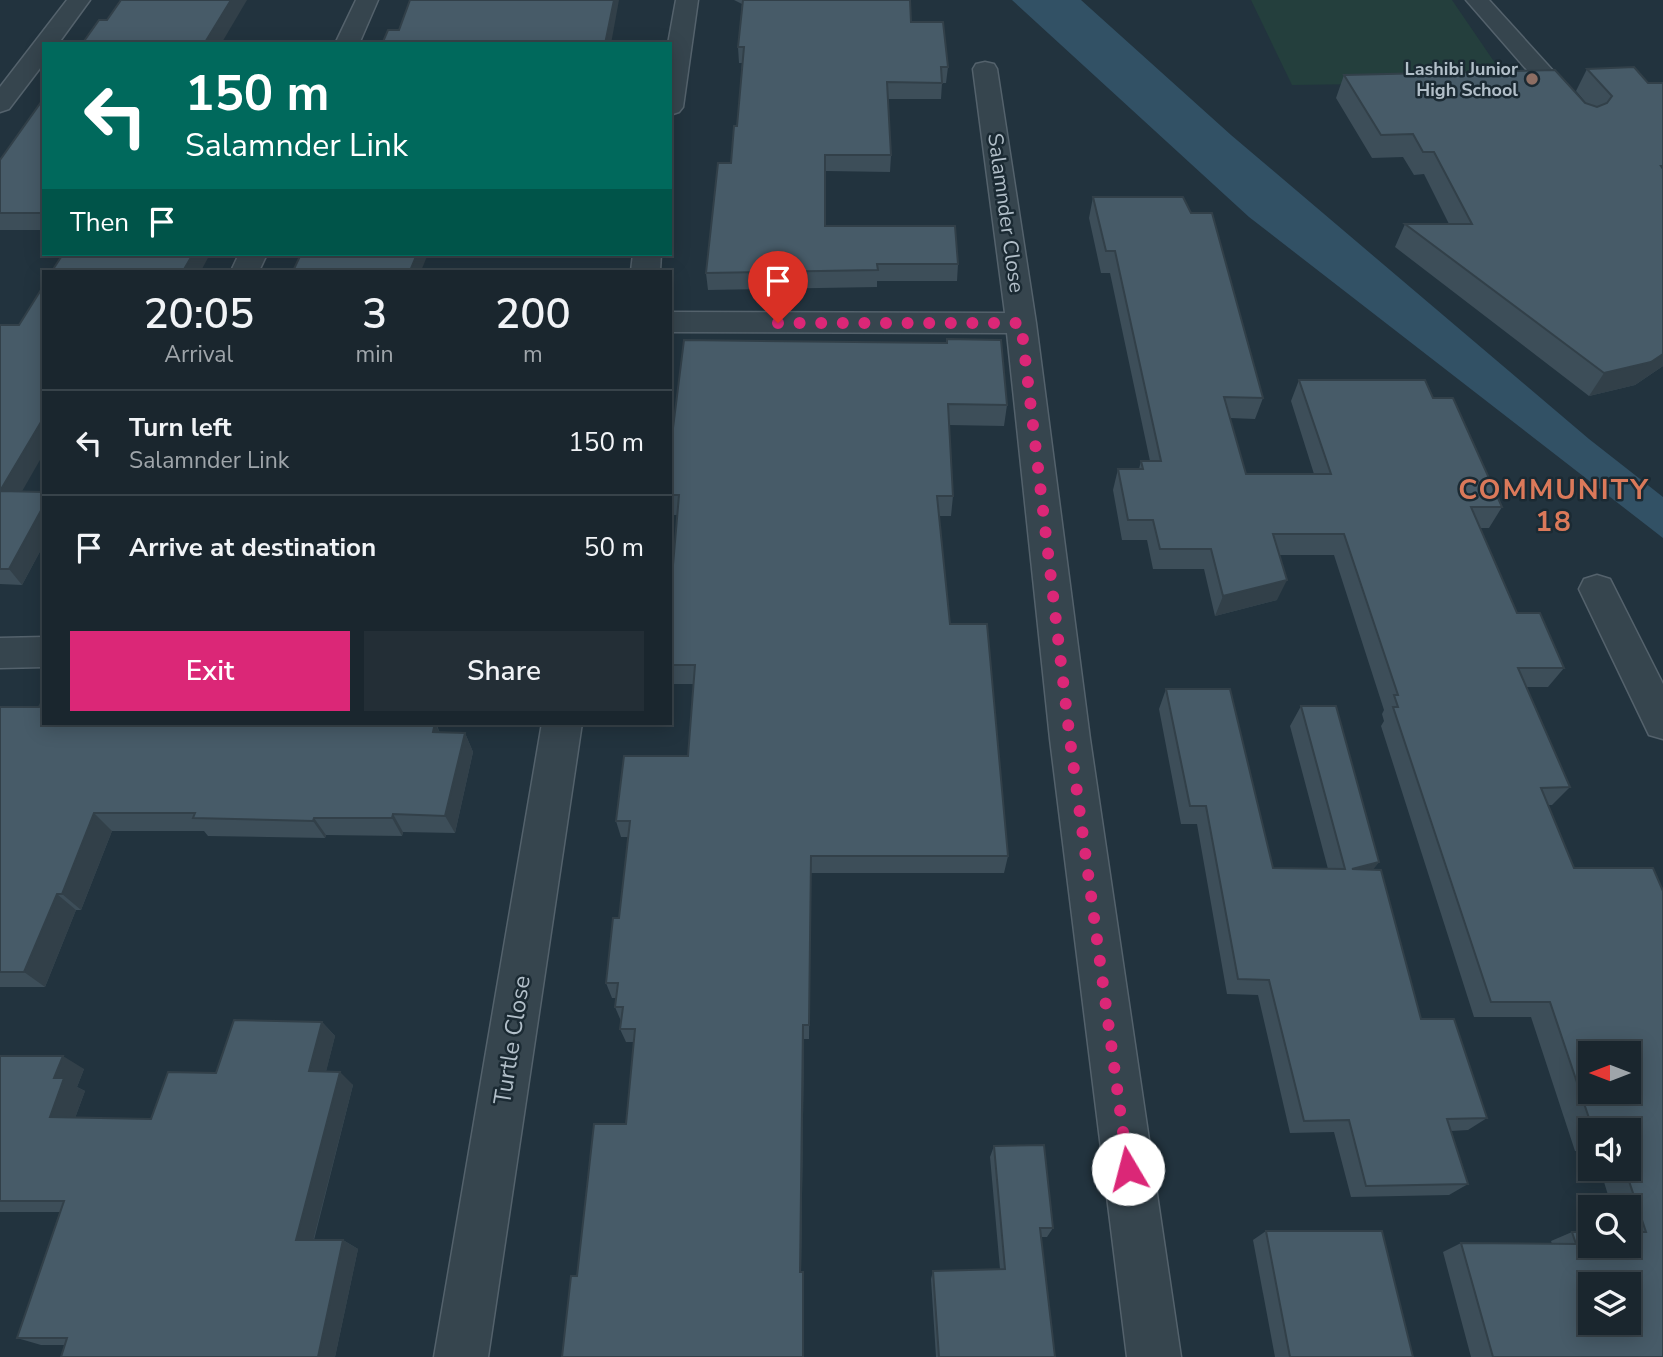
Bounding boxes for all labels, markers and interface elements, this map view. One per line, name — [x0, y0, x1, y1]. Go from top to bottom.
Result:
place label: Lashibi Junior High School — [1405, 57, 1518, 102]
text: 150 m — [185, 60, 329, 127]
icon: left — [70, 70, 161, 161]
marker: Lashibi Junior High School — [1524, 71, 1540, 87]
text: Salamnder Link — [185, 124, 408, 167]
street label: Salamnder Close — [981, 131, 1031, 295]
icon: arrive — [143, 203, 181, 241]
text: Then — [70, 205, 129, 240]
pin — [748, 251, 808, 323]
icon: arrive — [759, 262, 797, 300]
text: 20:05 — [143, 286, 254, 343]
text: 3 — [362, 286, 387, 343]
text: 200 — [495, 286, 571, 343]
text: Arrival — [164, 339, 233, 370]
text: min — [356, 339, 394, 370]
text: m — [523, 339, 543, 370]
text: Turn left — [129, 410, 232, 445]
icon: left — [70, 424, 108, 462]
text: 150 m — [568, 425, 644, 460]
text: Salamnder Link — [129, 445, 289, 476]
district label: COMMUNITY 18 — [1458, 471, 1650, 541]
icon: arrive — [70, 529, 108, 567]
text: Arrive at destination — [129, 530, 376, 565]
text: 50 m — [584, 530, 644, 565]
button: Exit — [70, 631, 350, 711]
button: Share — [364, 631, 644, 711]
street label: Turtle Close — [486, 973, 538, 1107]
north arrow — [1578, 1041, 1642, 1104]
map controls — [1578, 1041, 1641, 1335]
button: sound — [1578, 1118, 1641, 1181]
position arrow — [1091, 1132, 1165, 1206]
button: search — [1578, 1195, 1641, 1258]
button: layers — [1578, 1272, 1641, 1335]

